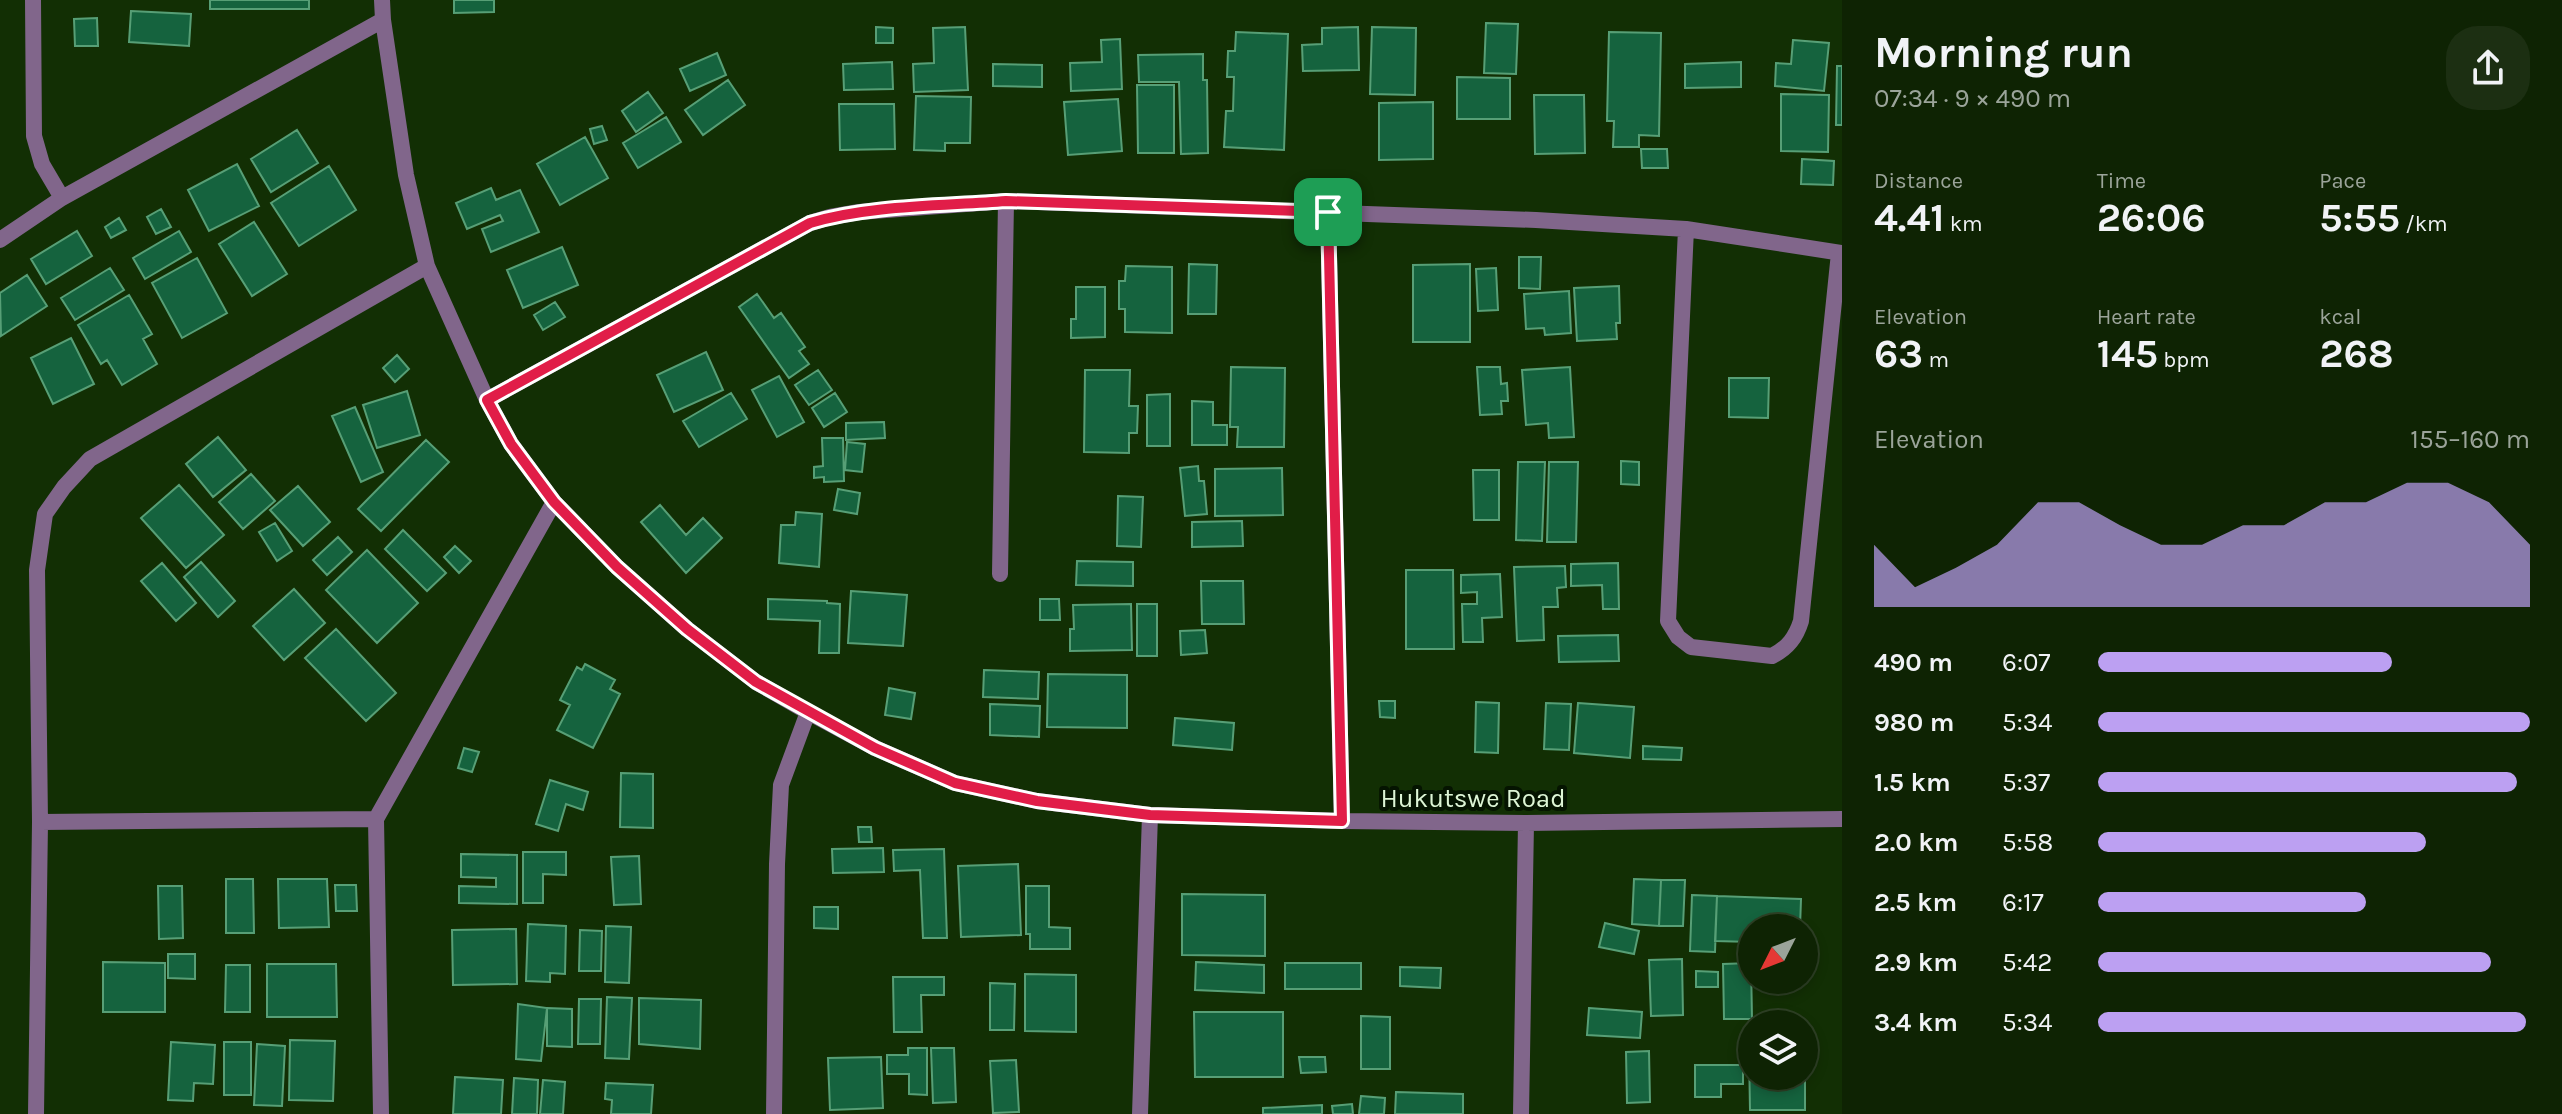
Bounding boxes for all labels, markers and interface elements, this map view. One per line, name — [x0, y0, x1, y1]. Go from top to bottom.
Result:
button: share — [2446, 26, 2530, 110]
text: Morning run — [1874, 27, 2133, 78]
text: 07:34 · 9 × 490 m — [1874, 83, 2071, 114]
text: Distance — [1874, 168, 1963, 194]
text: Time — [2097, 168, 2146, 194]
text: Pace — [2319, 168, 2366, 194]
pin — [1294, 178, 1362, 246]
icon: arrive — [1306, 190, 1350, 234]
text: 4.41 — [1874, 194, 1944, 241]
text: 26:06 — [2097, 194, 2206, 241]
text: 5:55 — [2319, 194, 2400, 241]
text: km — [1944, 211, 1983, 237]
text: /km — [2400, 211, 2448, 237]
text: Elevation — [1874, 304, 1967, 330]
text: Heart rate — [2097, 304, 2196, 330]
text: kcal — [2319, 304, 2361, 330]
text: 63 — [1874, 330, 1923, 377]
text: 145 — [2097, 330, 2158, 377]
text: 268 — [2319, 330, 2394, 377]
text: m — [1923, 347, 1949, 373]
text: bpm — [2158, 347, 2210, 373]
text: Elevation — [1874, 424, 1984, 455]
text: 155–160 m — [2410, 424, 2530, 455]
text: 490 m — [1874, 647, 1953, 678]
text: 6:07 — [2002, 647, 2051, 678]
text: 980 m — [1874, 707, 1954, 738]
text: 5:34 — [2002, 707, 2053, 738]
text: 1.5 km — [1874, 767, 1951, 798]
text: 5:37 — [2002, 767, 2050, 798]
street label: Hukutswe Road — [1380, 783, 1566, 814]
text: 2.0 km — [1874, 827, 1958, 858]
text: 5:58 — [2002, 827, 2053, 858]
text: 2.5 km — [1874, 887, 1957, 918]
text: 6:17 — [2002, 887, 2044, 918]
north arrow — [1738, 914, 1818, 994]
map controls — [1738, 914, 1818, 1090]
text: 2.9 km — [1874, 947, 1958, 978]
text: 5:42 — [2002, 947, 2052, 978]
text: 3.4 km — [1874, 1007, 1958, 1038]
text: 5:34 — [2002, 1007, 2053, 1038]
button: layers — [1738, 1010, 1818, 1090]

